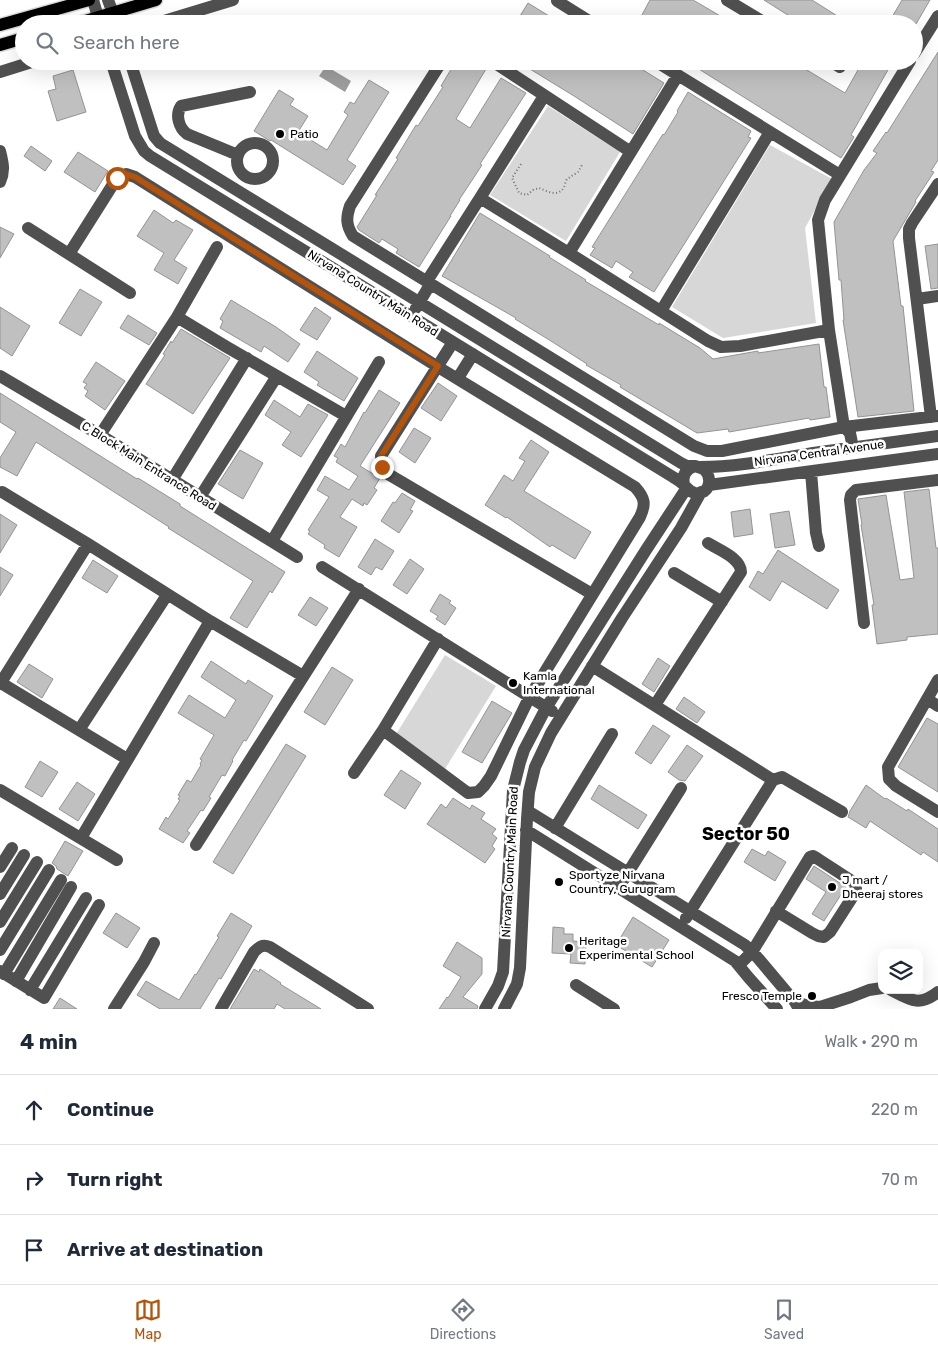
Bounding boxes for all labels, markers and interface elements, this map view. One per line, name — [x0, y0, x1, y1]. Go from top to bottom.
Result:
search box — [15, 15, 923, 70]
icon: search — [33, 29, 61, 57]
text: Search here — [73, 31, 180, 54]
place label: Patio — [290, 127, 319, 141]
marker: Patio — [274, 128, 286, 140]
route start — [106, 167, 129, 190]
street label: Nirvana Country Main Road — [305, 247, 441, 339]
street label: C Block Main Entrance Road — [79, 419, 219, 513]
street label: Nirvana Central Avenue — [753, 437, 885, 469]
route end — [371, 456, 394, 479]
place label: Kamla International — [523, 669, 595, 697]
marker: Kamla International — [507, 677, 519, 689]
street label: Nirvana Country Main Road — [499, 786, 521, 938]
district label: Sector 50 — [702, 823, 790, 845]
place label: Sportyze Nirvana Country, Gurugram — [569, 868, 676, 896]
place label: J mart / Dheeraj stores — [842, 873, 923, 901]
marker: Sportyze Nirvana Country, Gurugram — [553, 876, 565, 888]
marker: J mart / Dheeraj stores — [826, 881, 838, 893]
place label: Heritage Experimental School — [579, 934, 694, 962]
marker: Heritage Experimental School — [563, 942, 575, 954]
map controls — [878, 949, 923, 994]
button: layers — [878, 949, 923, 994]
place label: Fresco Temple — [722, 989, 802, 1003]
marker: Fresco Temple — [806, 990, 818, 1002]
text: 4 min — [20, 1029, 78, 1054]
text: Walk · 290 m — [824, 1032, 918, 1051]
icon: ahead — [20, 1096, 48, 1124]
text: Continue — [67, 1098, 154, 1121]
text: 220 m — [871, 1100, 918, 1119]
icon: right — [20, 1166, 48, 1194]
text: Turn right — [67, 1168, 162, 1191]
text: 70 m — [881, 1170, 918, 1189]
icon: arrive — [20, 1236, 48, 1264]
text: Arrive at destination — [67, 1238, 263, 1261]
tab: Map — [134, 1296, 162, 1343]
tab: Directions — [430, 1296, 496, 1343]
tab: Saved — [764, 1296, 804, 1343]

